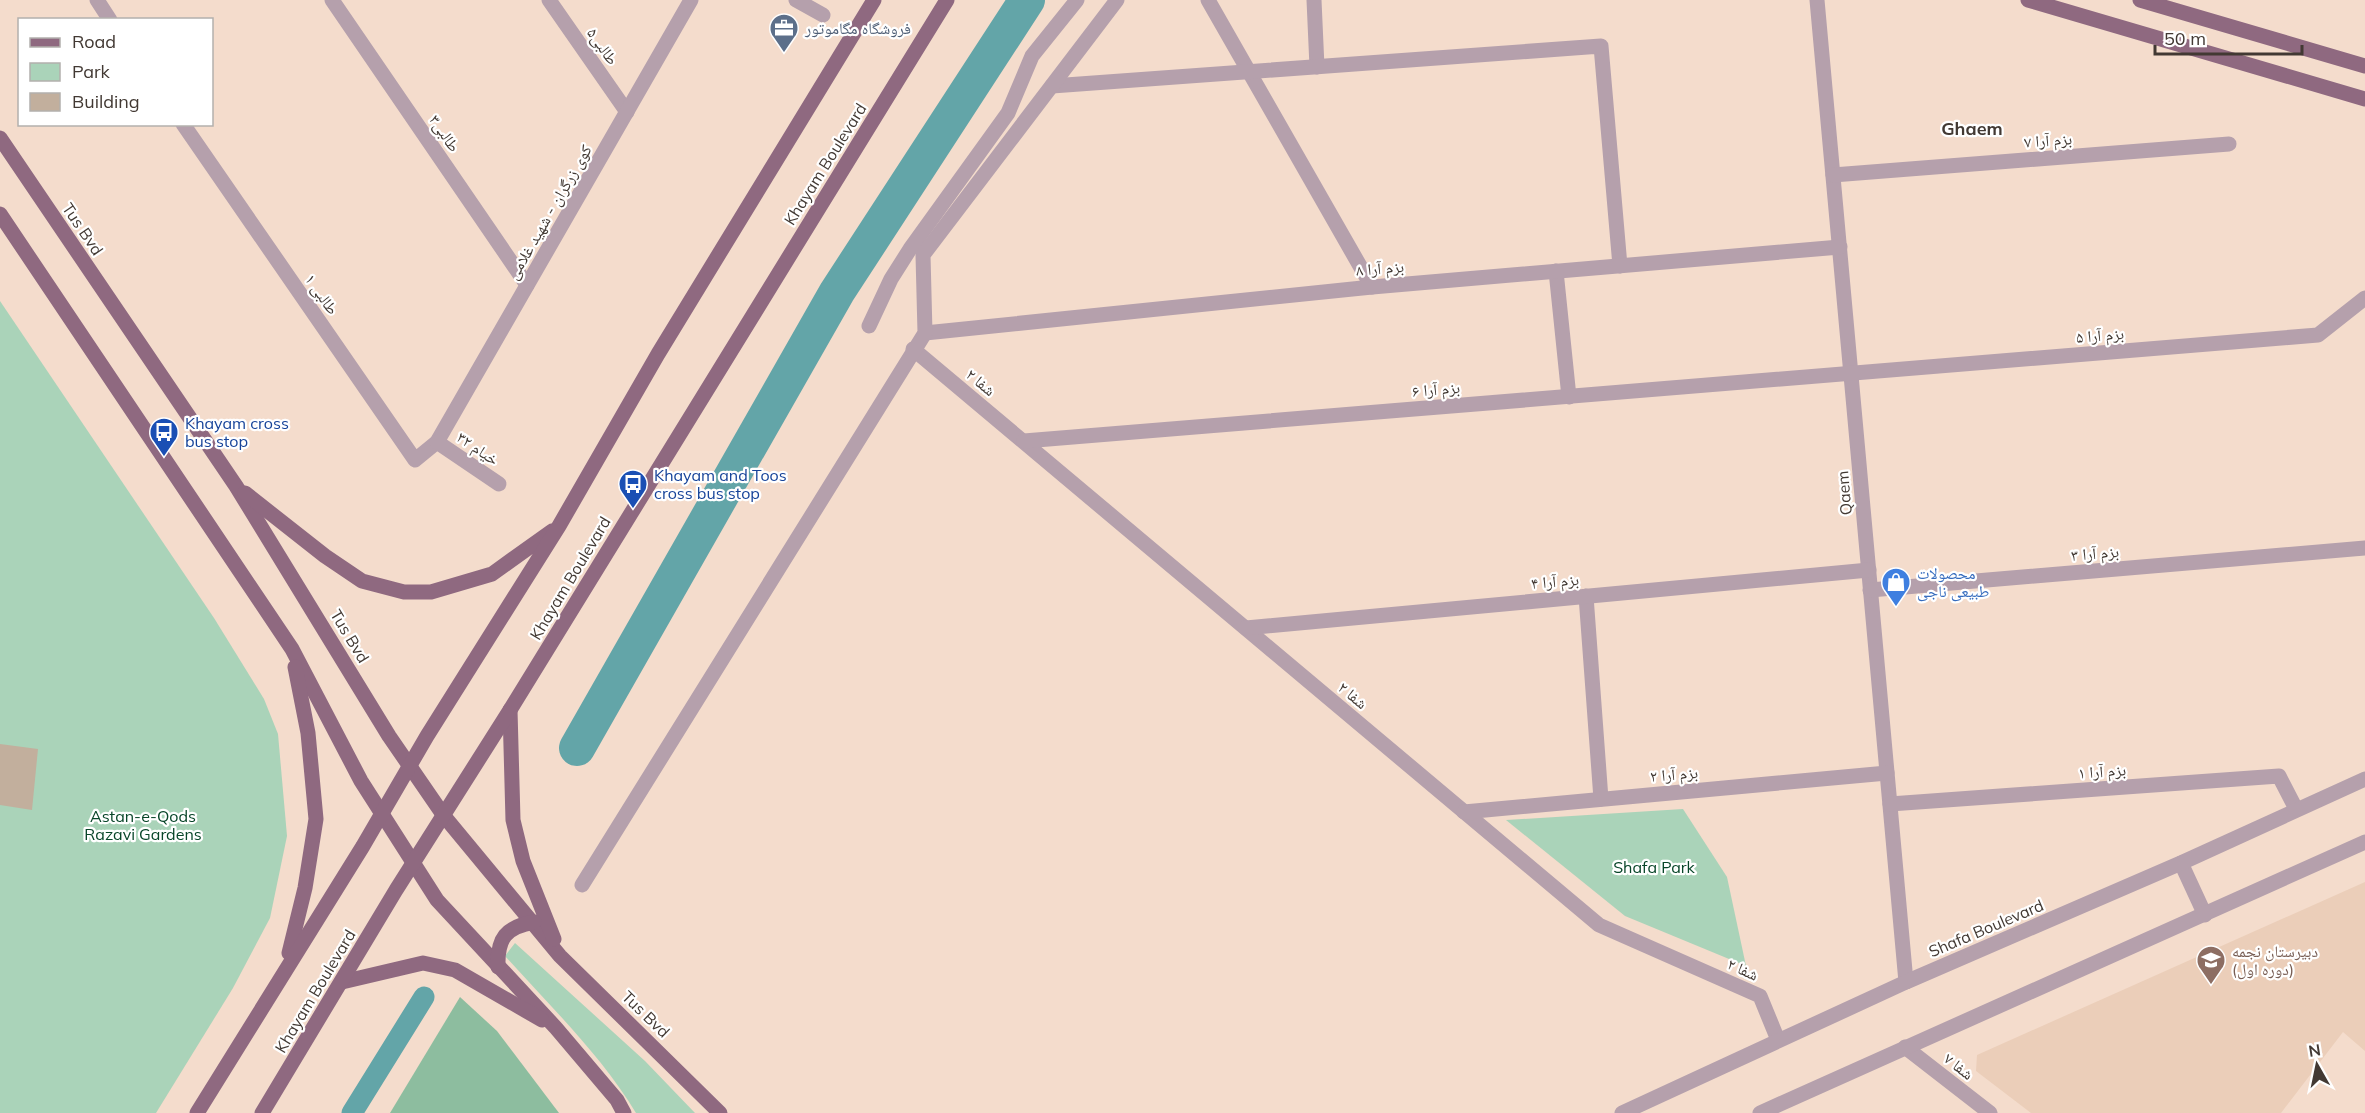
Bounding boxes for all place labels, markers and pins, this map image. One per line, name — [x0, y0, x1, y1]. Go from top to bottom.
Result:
office icon: فروشگاه مگاموتور — [768, 12, 800, 54]
place label: فروشگاه مگاموتور — [804, 18, 911, 38]
place label: Khayam cross bus stop — [185, 413, 289, 451]
bus stop icon: Khayam cross bus stop — [148, 416, 180, 458]
place label: Khayam and Toos cross bus stop — [654, 465, 787, 503]
bus stop icon: Khayam and Toos cross bus stop — [617, 468, 649, 510]
place label: محصولات طبیعی ناجی — [1917, 563, 1989, 602]
shop icon: محصولات طبیعی ناجی — [1880, 566, 1912, 608]
place label: دبیرستان نجمه (دوره اول) — [2232, 941, 2318, 980]
school or university icon: دبیرستان نجمه (دوره اول) — [2195, 944, 2227, 986]

